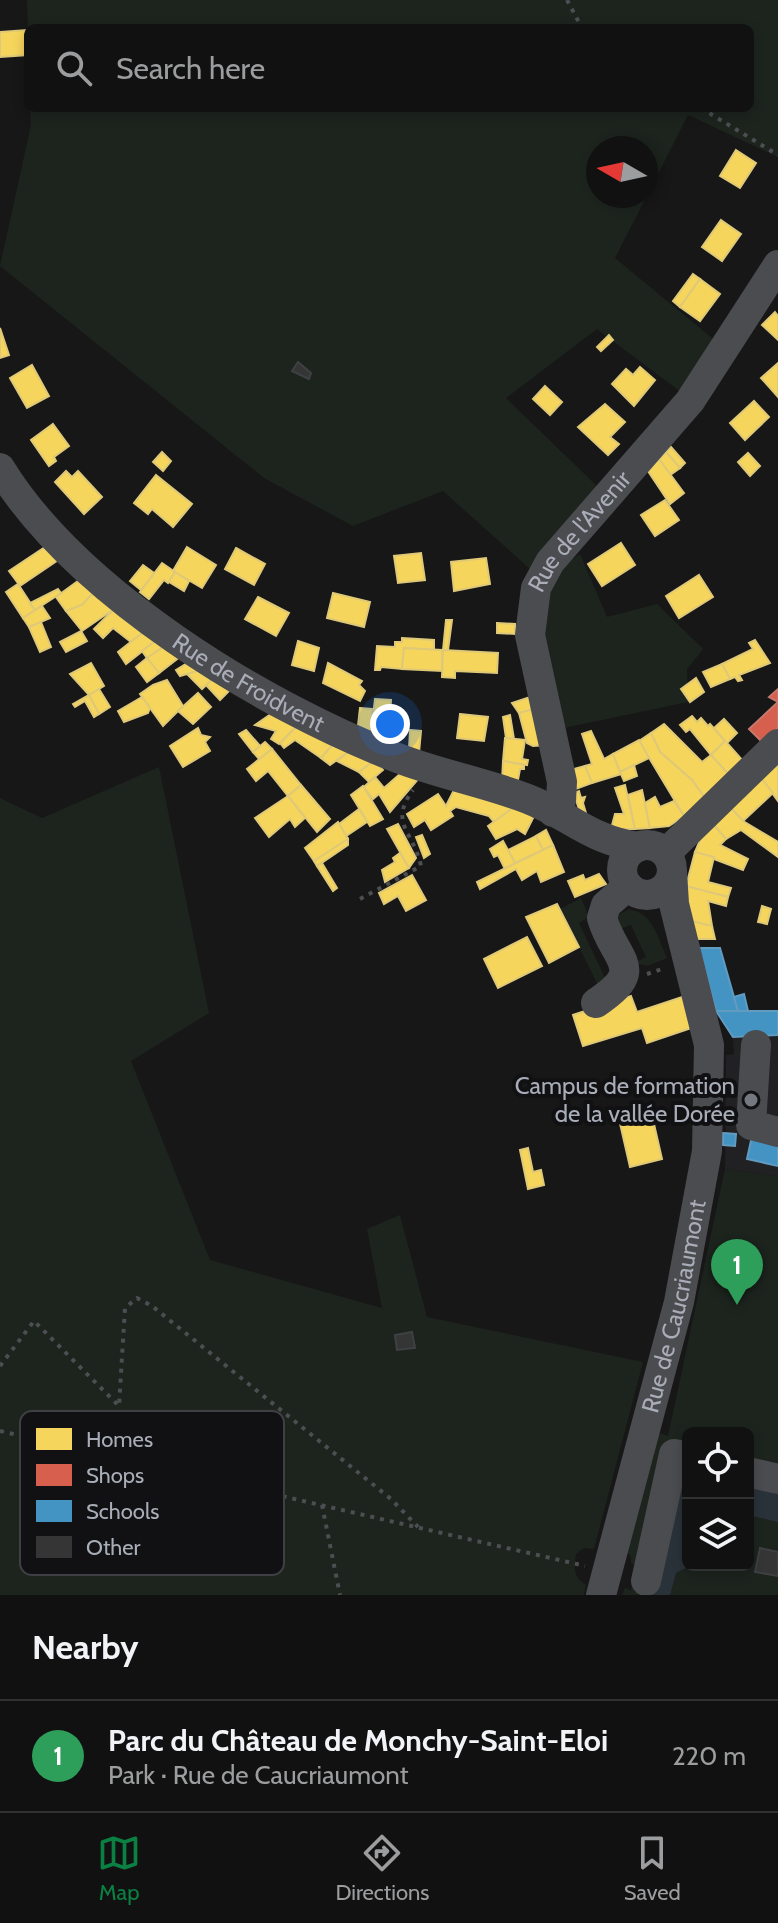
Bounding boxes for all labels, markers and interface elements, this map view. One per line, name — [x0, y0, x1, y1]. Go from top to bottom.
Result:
search box — [24, 24, 754, 112]
icon: search — [52, 46, 96, 90]
text: Search here — [116, 50, 265, 87]
north arrow — [586, 136, 658, 208]
street label: Rue de l'Avenir — [522, 464, 637, 597]
street label: Rue de Froidvent — [167, 627, 329, 738]
your location — [370, 704, 410, 744]
place label: Campus de formation de la vallée Dorée — [515, 1071, 735, 1128]
marker: Campus de formation de la vallée Dorée — [742, 1091, 760, 1109]
street label: Rue de Caucriaumont — [635, 1197, 712, 1416]
pin: 1 — [711, 1239, 763, 1305]
legend — [20, 1411, 284, 1575]
text: Homes — [86, 1426, 153, 1453]
map controls — [682, 1427, 754, 1571]
button: locate — [682, 1427, 754, 1499]
text: Shops — [86, 1462, 144, 1489]
text: Schools — [86, 1498, 159, 1525]
button: layers — [682, 1499, 754, 1571]
text: Other — [86, 1534, 141, 1561]
text: Nearby — [32, 1626, 139, 1668]
text: Parc du Château de Monchy-Saint-Eloi — [108, 1722, 608, 1759]
text: 1 — [53, 1740, 63, 1772]
text: 220 m — [672, 1740, 746, 1772]
text: Park · Rue de Caucriaumont — [108, 1759, 408, 1791]
tab: Map — [97, 1831, 141, 1906]
tab: Directions — [335, 1831, 429, 1906]
tab: Saved — [624, 1831, 681, 1906]

